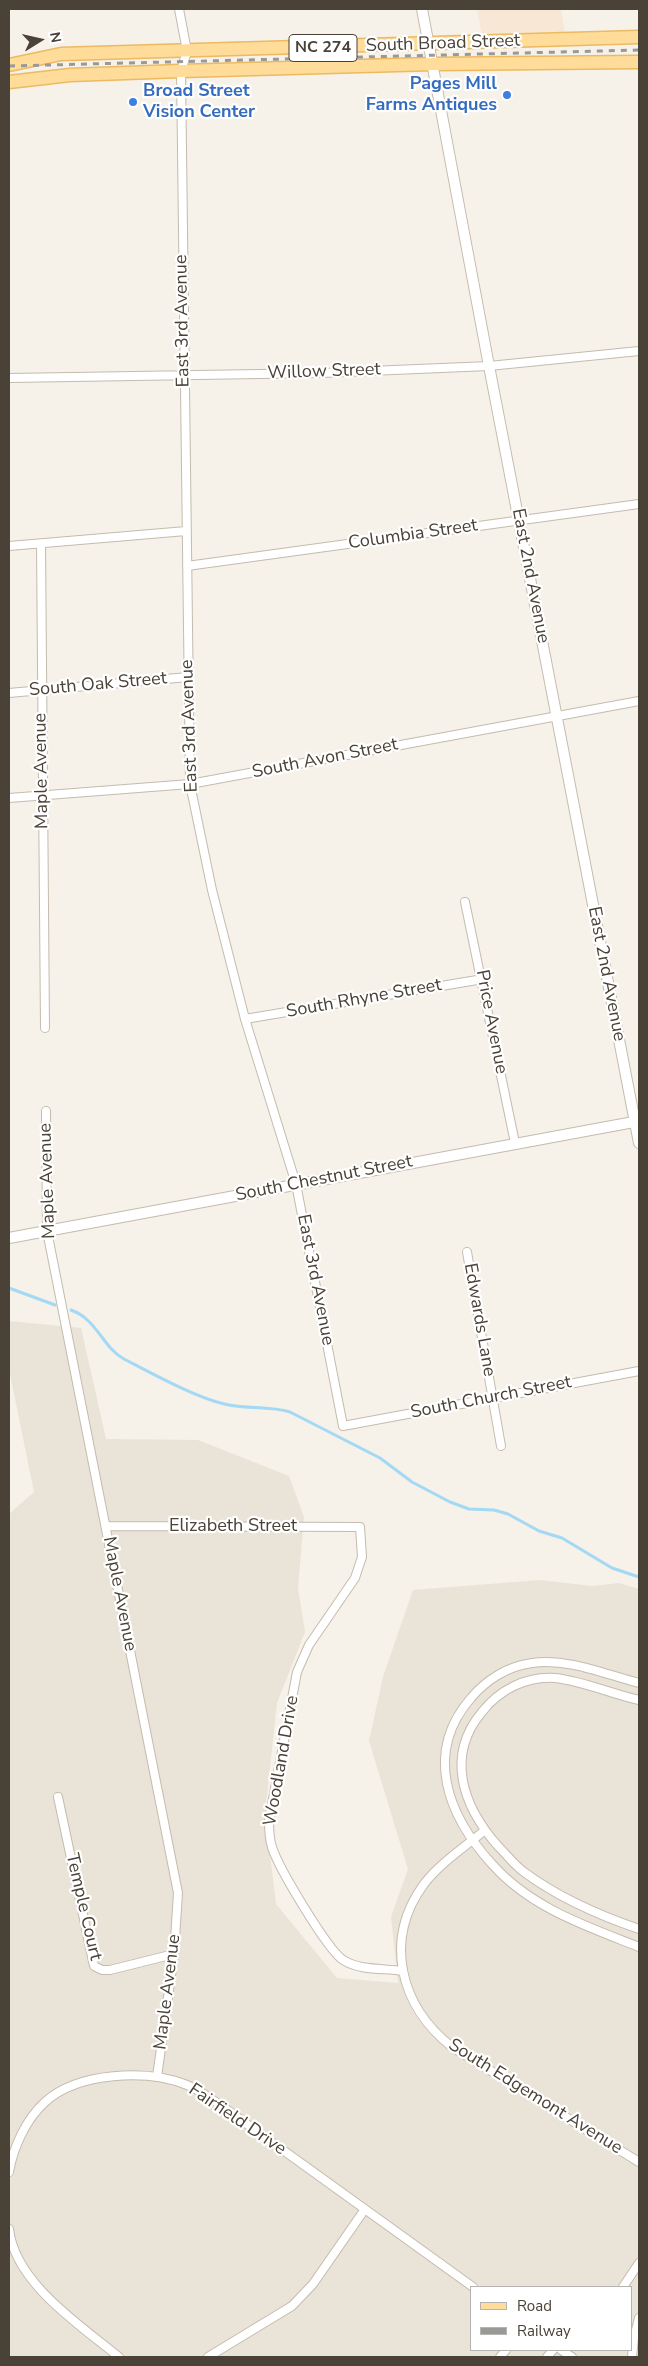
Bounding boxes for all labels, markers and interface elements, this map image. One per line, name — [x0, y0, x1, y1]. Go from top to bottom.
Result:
north arrow — [15, 15, 65, 65]
text: N — [45, 30, 66, 44]
street label: South Broad Street — [365, 31, 521, 57]
road number: NC 274 — [289, 34, 357, 62]
place label: Pages Mill Farms Antiques — [366, 74, 497, 116]
place label: Broad Street Vision Center — [143, 81, 255, 124]
marker: Pages Mill Farms Antiques — [501, 89, 513, 101]
marker: Broad Street Vision Center — [127, 96, 139, 108]
street label: East 3rd Avenue — [171, 254, 195, 388]
street label: Willow Street — [267, 359, 381, 385]
street label: East 2nd Avenue — [506, 507, 554, 645]
street label: Columbia Street — [347, 515, 479, 555]
street label: East 3rd Avenue — [177, 659, 203, 793]
street label: South Oak Street — [28, 668, 168, 702]
street label: Maple Avenue — [30, 713, 54, 829]
street label: South Avon Street — [250, 734, 400, 784]
street label: East 2nd Avenue — [582, 905, 630, 1043]
street label: Price Avenue — [470, 968, 512, 1076]
street label: South Rhyne Street — [285, 975, 443, 1023]
street label: Maple Avenue — [35, 1123, 61, 1239]
street label: South Chestnut Street — [234, 1151, 414, 1207]
street label: East 3rd Avenue — [292, 1213, 338, 1347]
street label: Edwards Lane — [458, 1262, 500, 1378]
street label: South Church Street — [409, 1372, 573, 1424]
street label: Elizabeth Street — [169, 1516, 297, 1538]
street label: Maple Avenue — [97, 1535, 141, 1653]
street label: Woodland Drive — [260, 1694, 304, 1828]
street label: Temple Court — [60, 1851, 106, 1963]
street label: Maple Avenue — [150, 1933, 186, 2051]
street label: South Edgemont Avenue — [444, 2035, 626, 2159]
street label: Fairfield Drive — [184, 2080, 290, 2160]
legend — [470, 2286, 633, 2351]
text: Road — [517, 2296, 552, 2316]
text: Railway — [517, 2321, 571, 2341]

